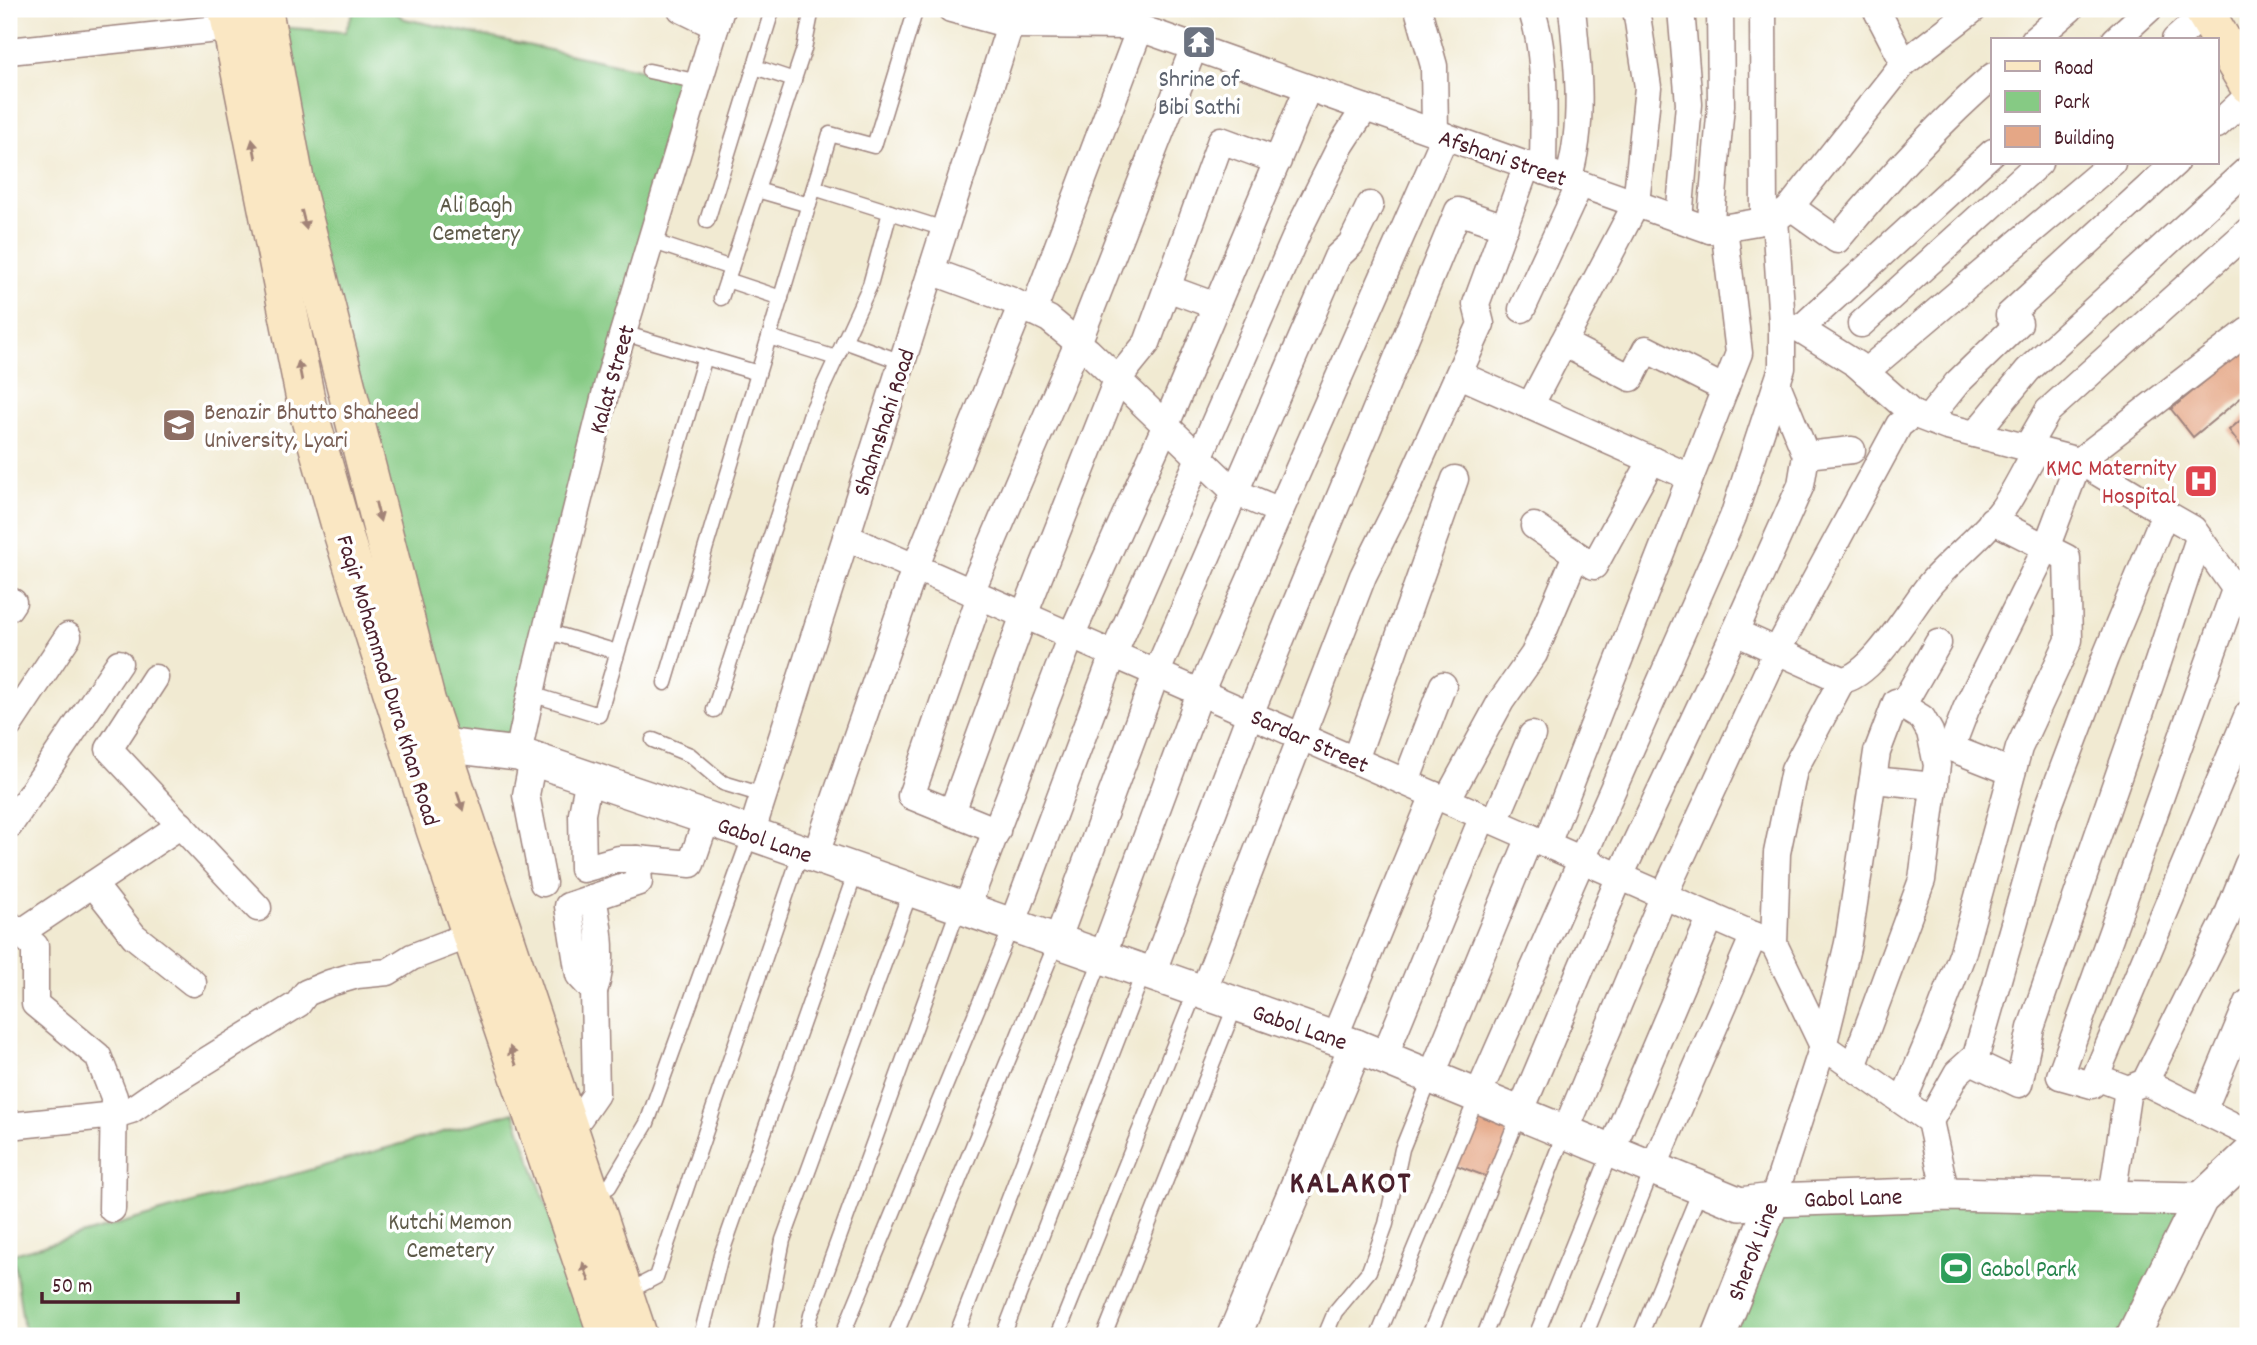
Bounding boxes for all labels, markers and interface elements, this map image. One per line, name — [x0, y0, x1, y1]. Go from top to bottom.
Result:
temple icon: Shrine of Bibi Sathi — [1180, 23, 1218, 61]
legend — [1991, 38, 2218, 164]
text: Road — [2054, 55, 2093, 85]
place label: Shrine of Bibi Sathi — [1158, 64, 1240, 126]
text: Park — [2054, 89, 2090, 119]
street label: Afshani Street — [1434, 122, 1571, 198]
text: Building — [2054, 125, 2114, 155]
one-way arrow — [249, 138, 260, 160]
park label: Ali Bagh Cemetery — [432, 190, 521, 252]
one-way arrow — [299, 209, 310, 231]
street label: Kalat Street — [582, 321, 646, 438]
street label: Shahnshahi Road — [846, 345, 926, 501]
one-way arrow — [294, 360, 305, 382]
place label: Benazir Bhutto Shaheed University, Lyari — [204, 397, 419, 459]
school or university icon: Benazir Bhutto Shaheed University, Lyari — [160, 406, 198, 444]
place label: KMC Maternity Hospital — [2046, 453, 2177, 515]
hospital icon: KMC Maternity Hospital — [2182, 462, 2220, 500]
one-way arrow — [373, 501, 384, 523]
street label: Faqir Mohammad Dura Khan Road — [326, 531, 447, 831]
street label: Sardar Street — [1244, 702, 1373, 784]
one-way arrow — [455, 791, 466, 812]
street label: Gabol Lane — [712, 810, 816, 874]
street label: Gabol Lane — [1247, 997, 1351, 1061]
one-way arrow — [507, 1046, 518, 1067]
district label: KALAKOT — [1290, 1163, 1412, 1209]
street label: Gabol Lane — [1803, 1181, 1903, 1219]
street label: Sherok Line — [1720, 1198, 1789, 1306]
park label: Kutchi Memon Cemetery — [388, 1207, 512, 1269]
sports icon: Gabol Park — [1937, 1249, 1975, 1287]
place label: Gabol Park — [1980, 1254, 2077, 1288]
scale bar — [42, 1261, 238, 1305]
one-way arrow — [580, 1261, 591, 1282]
text: 50 m — [52, 1273, 92, 1303]

